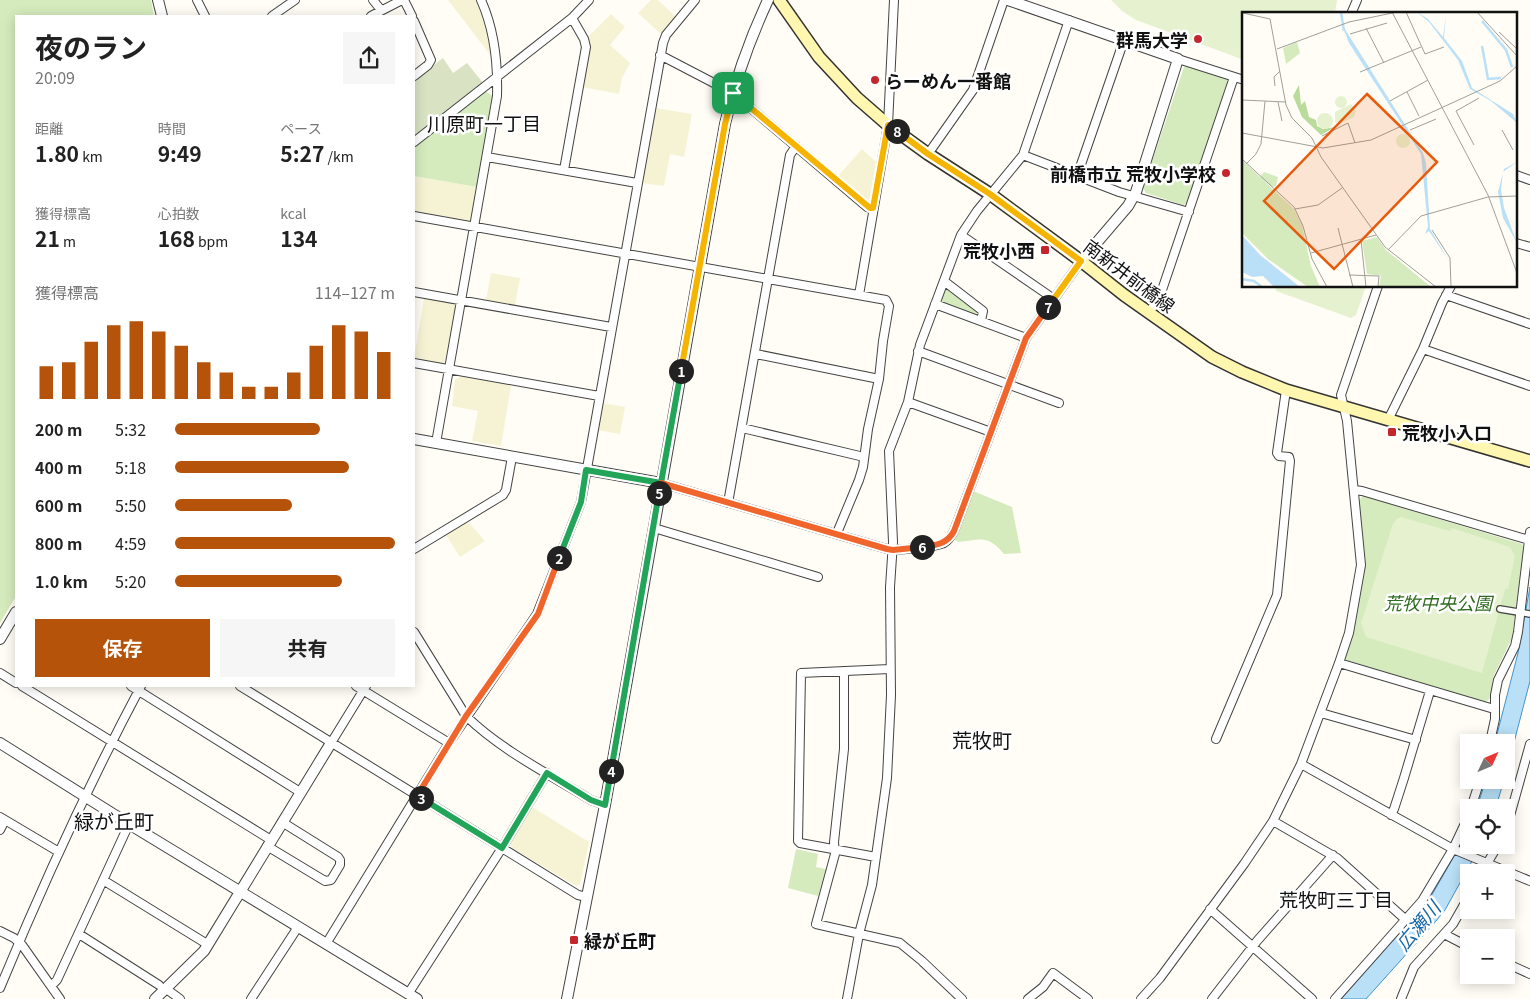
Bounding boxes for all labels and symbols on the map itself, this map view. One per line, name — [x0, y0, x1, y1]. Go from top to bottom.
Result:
inset map — [1242, 12, 1518, 288]
place label: 群馬大学 — [1116, 26, 1188, 52]
marker: 群馬大学 — [1192, 33, 1204, 45]
place label: らーめん一番館 — [885, 67, 1011, 93]
pin — [712, 72, 754, 114]
marker: らーめん一番館 — [869, 74, 881, 86]
district label: 川原町一丁目 — [427, 109, 541, 136]
pin: 8 — [884, 118, 910, 144]
place label: 前橋市立 荒牧小学校 — [1050, 160, 1216, 186]
marker: 前橋市立 荒牧小学校 — [1220, 167, 1232, 179]
street label: 南新井前橋線 — [1079, 232, 1181, 318]
place label: 荒牧小西 — [963, 237, 1035, 263]
marker: 荒牧小西 — [1039, 244, 1051, 256]
pin: 7 — [1036, 294, 1060, 320]
pin: 1 — [668, 358, 694, 384]
place label: 荒牧小入口 — [1402, 419, 1492, 445]
marker: 荒牧小入口 — [1386, 426, 1398, 438]
pin: 5 — [646, 480, 672, 506]
pin: 6 — [910, 534, 934, 560]
pin: 2 — [546, 546, 572, 570]
park label: 荒牧中央公園 — [1384, 589, 1495, 615]
district label: 荒牧町 — [952, 725, 1012, 754]
north arrow — [1460, 734, 1515, 789]
pin: 4 — [598, 758, 624, 784]
pin: 3 — [408, 786, 434, 810]
district label: 緑が丘町 — [74, 806, 154, 835]
district label: 荒牧町三丁目 — [1279, 885, 1393, 912]
water label: 広瀬川 — [1388, 893, 1447, 956]
place label: 緑が丘町 — [584, 927, 656, 953]
marker: 緑が丘町 — [568, 934, 580, 946]

